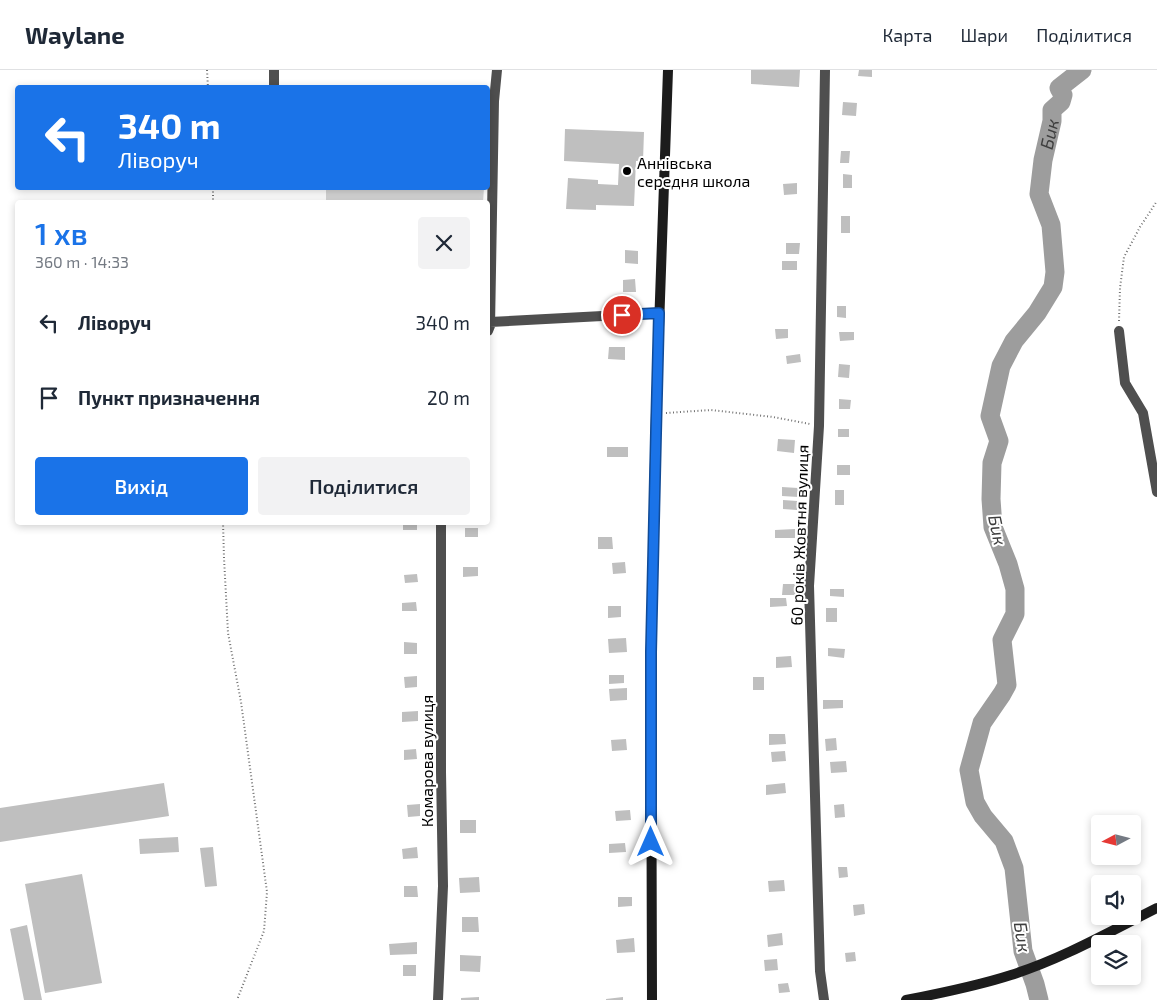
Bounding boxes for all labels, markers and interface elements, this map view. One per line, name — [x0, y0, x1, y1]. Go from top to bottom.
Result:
text: Waylane — [25, 20, 125, 49]
text: Карта — [882, 24, 932, 46]
text: Шари — [960, 24, 1008, 46]
text: Поділитися — [1036, 24, 1132, 46]
text: 340 m — [118, 104, 221, 146]
icon: left — [35, 105, 100, 170]
water label: Бик — [1035, 116, 1063, 151]
text: Ліворуч — [118, 146, 199, 172]
place label: Аннівська середня школа — [637, 153, 750, 190]
marker: Аннівська середня школа — [621, 165, 633, 177]
text: 1 хв — [35, 215, 88, 251]
button: close — [418, 217, 470, 269]
text: 360 m · 14:33 — [35, 252, 129, 271]
pin — [601, 294, 643, 336]
icon: arrive — [608, 301, 636, 329]
icon: left — [35, 309, 63, 337]
text: Ліворуч — [78, 311, 151, 334]
text: 340 m — [415, 311, 470, 334]
icon: arrive — [35, 384, 63, 412]
text: Пункт призначення — [78, 386, 260, 409]
text: 20 m — [427, 386, 470, 409]
street label: 60 років Жовтня вулиця — [786, 444, 813, 626]
button: Вихід — [35, 457, 248, 515]
button: Поділитися — [258, 457, 470, 515]
water label: Бик — [984, 513, 1012, 548]
street label: Комарова вулиця — [417, 695, 437, 827]
position arrow — [624, 815, 676, 867]
north arrow — [1091, 815, 1141, 865]
map controls — [1091, 815, 1141, 985]
button: sound — [1091, 875, 1141, 925]
water label: Бик — [1010, 920, 1036, 954]
button: layers — [1091, 935, 1141, 985]

